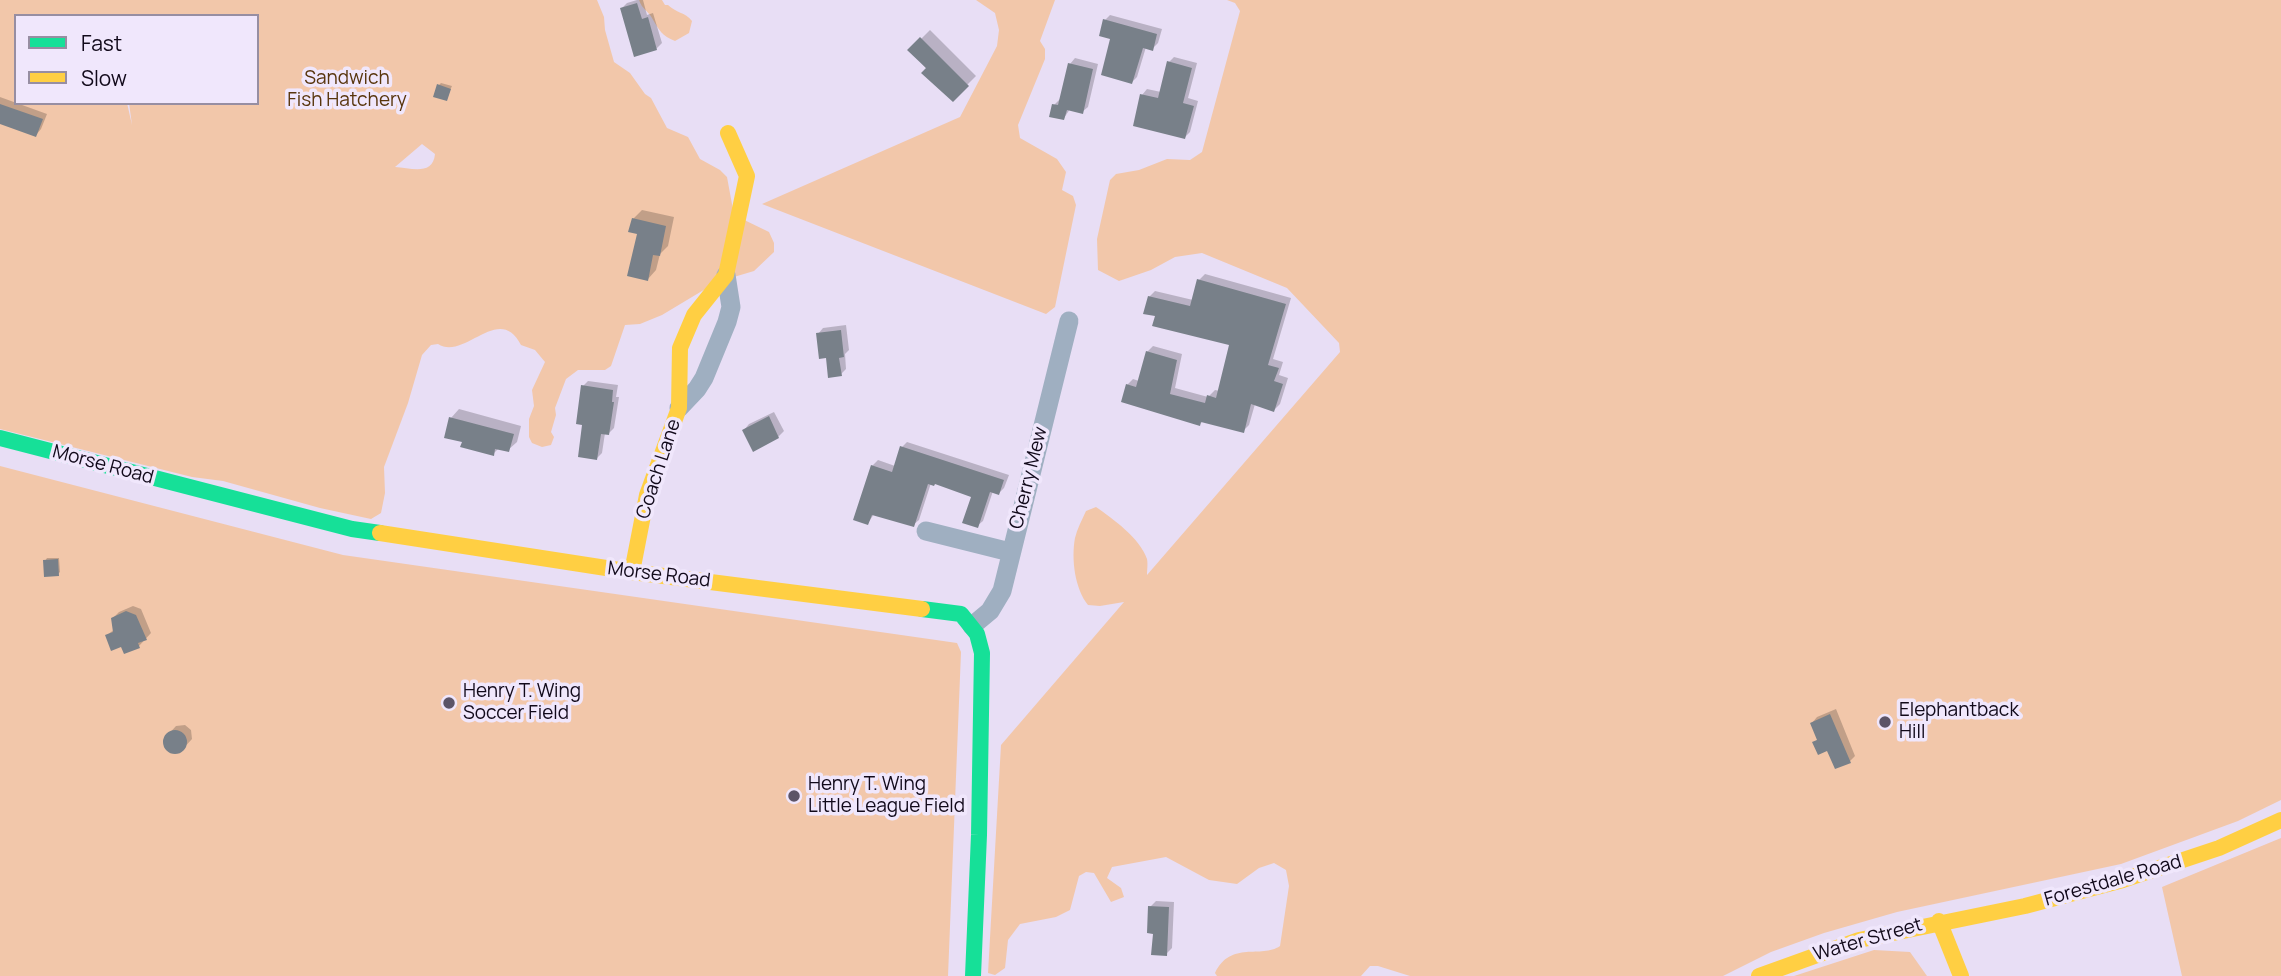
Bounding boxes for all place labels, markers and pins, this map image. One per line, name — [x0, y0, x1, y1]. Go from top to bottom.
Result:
place label: Henry T. Wing Soccer Field — [463, 681, 581, 725]
marker: Henry T. Wing Soccer Field — [441, 695, 457, 711]
place label: Elephantback Hill — [1899, 700, 2019, 744]
marker: Elephantback Hill — [1877, 714, 1893, 730]
place label: Henry T. Wing Little League Field — [808, 774, 965, 818]
marker: Henry T. Wing Little League Field — [786, 788, 802, 804]

